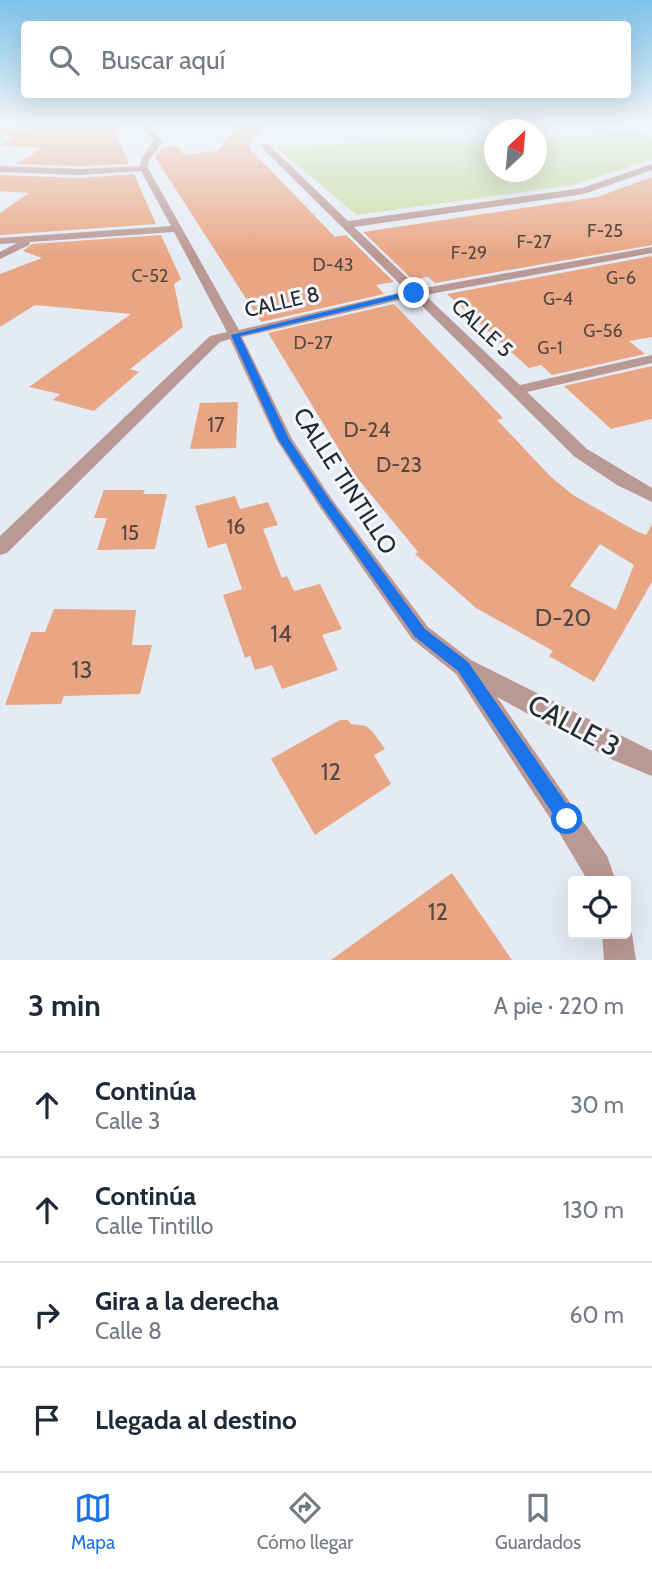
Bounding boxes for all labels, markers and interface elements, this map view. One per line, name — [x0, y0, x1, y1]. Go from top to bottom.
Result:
search box — [21, 21, 631, 98]
icon: search — [45, 41, 83, 79]
text: Buscar aquí — [101, 44, 225, 76]
north arrow — [484, 119, 547, 182]
house number: F-25 — [587, 220, 623, 242]
house number: F-27 — [516, 231, 552, 253]
house number: F-29 — [451, 242, 487, 264]
house number: D-43 — [313, 254, 353, 276]
house number: C-52 — [132, 265, 168, 287]
house number: G-6 — [606, 267, 636, 289]
route end — [398, 277, 429, 308]
street label: CALLE 8 — [242, 281, 322, 322]
house number: G-4 — [543, 288, 573, 310]
street label: CALLE 5 — [447, 293, 518, 362]
house number: G-56 — [583, 320, 623, 342]
house number: D-27 — [294, 332, 332, 354]
house number: G-1 — [537, 337, 563, 359]
street label: CALLE TINTILLO — [287, 402, 404, 559]
house number: 17 — [207, 412, 225, 437]
house number: D-24 — [344, 417, 390, 442]
house number: D-23 — [376, 452, 422, 477]
house number: 16 — [227, 514, 245, 539]
house number: 15 — [121, 520, 139, 545]
house number: D-20 — [535, 603, 591, 632]
house number: 14 — [270, 619, 292, 648]
house number: 13 — [72, 655, 92, 684]
street label: CALLE 3 — [522, 687, 626, 763]
house number: 12 — [321, 757, 341, 786]
route start — [551, 803, 582, 834]
map controls — [568, 876, 631, 939]
button: locate — [568, 876, 631, 939]
house number: 12 — [428, 897, 448, 926]
text: 3 min — [28, 987, 101, 1024]
text: A pie · 220 m — [494, 992, 624, 1020]
text: Continúa — [95, 1075, 196, 1107]
icon: ahead — [28, 1086, 66, 1124]
text: 30 m — [570, 1091, 624, 1119]
text: Calle 3 — [95, 1107, 160, 1135]
text: Continúa — [95, 1180, 196, 1212]
icon: ahead — [28, 1191, 66, 1229]
text: 130 m — [563, 1196, 624, 1224]
text: Calle Tintillo — [95, 1212, 214, 1240]
text: Gira a la derecha — [95, 1285, 279, 1317]
icon: right — [28, 1296, 66, 1334]
text: 60 m — [570, 1301, 624, 1329]
text: Calle 8 — [95, 1317, 162, 1345]
icon: arrive — [28, 1401, 66, 1439]
text: Llegada al destino — [95, 1404, 297, 1436]
tab: Mapa — [71, 1489, 115, 1554]
tab: Cómo llegar — [257, 1489, 353, 1554]
tab: Guardados — [495, 1489, 581, 1554]

